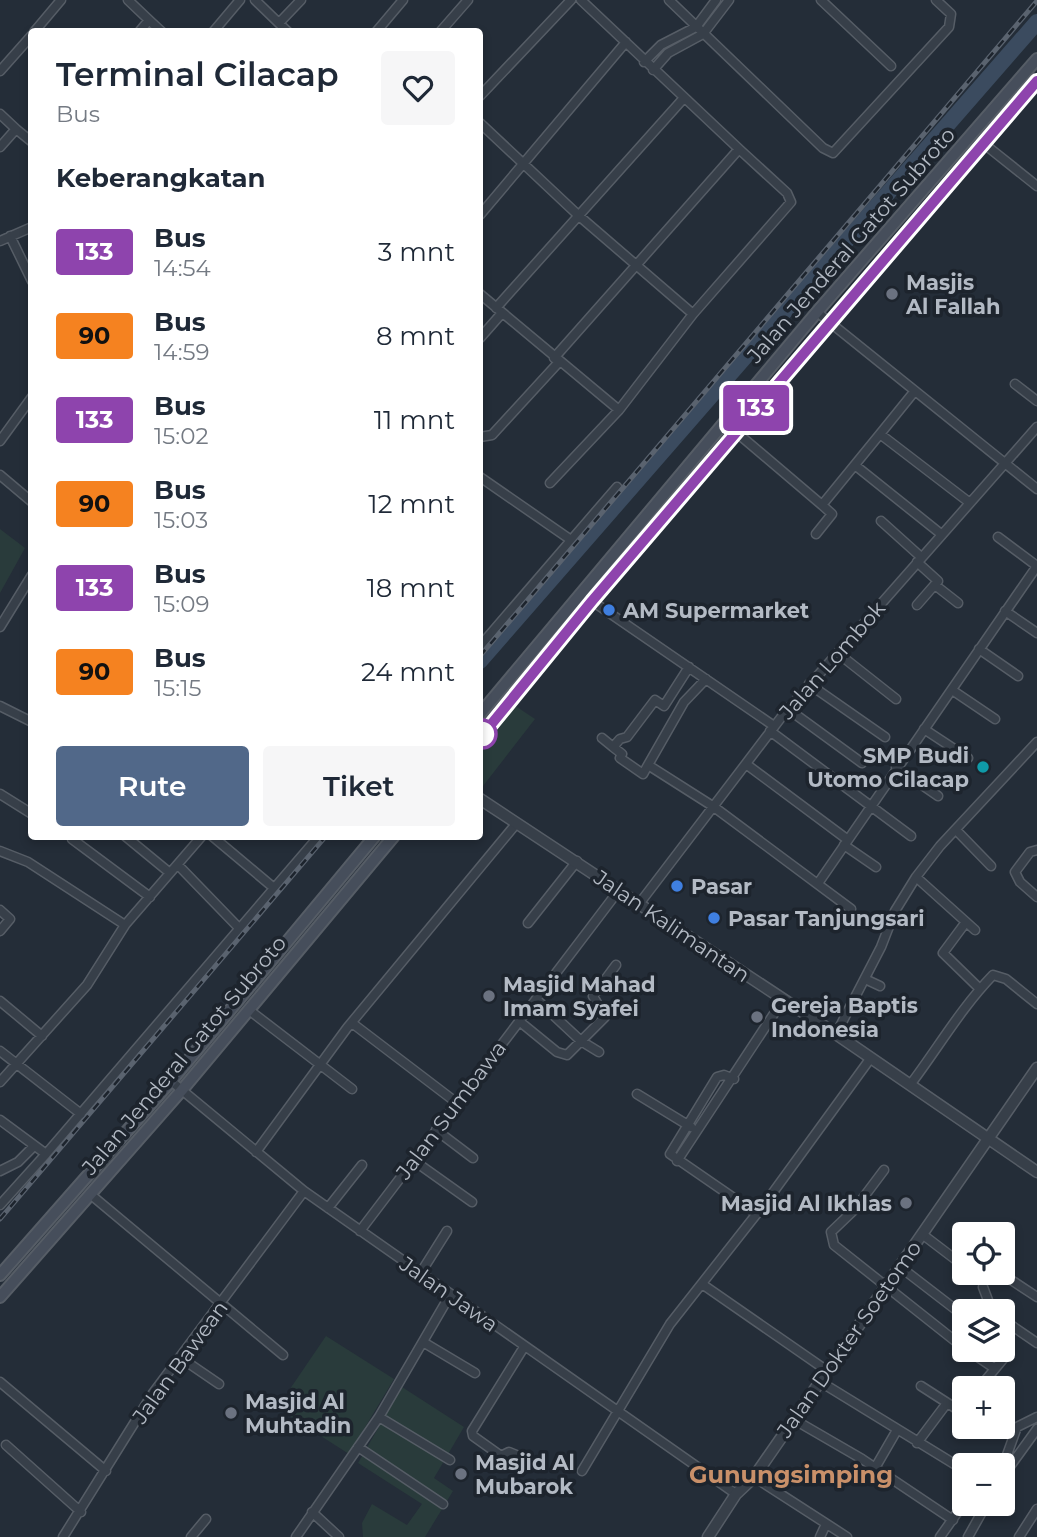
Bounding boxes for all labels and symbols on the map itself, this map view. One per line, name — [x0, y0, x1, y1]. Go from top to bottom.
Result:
street label: Jalan Jenderal Gatot Subroto — [741, 122, 960, 369]
place label: Masjis Al Fallah — [905, 270, 1001, 319]
marker: Masjis Al Fallah — [884, 286, 900, 302]
line badge: 133 — [716, 385, 796, 431]
street label: Jalan Lombok — [773, 596, 890, 725]
place label: AM Supermarket — [622, 598, 809, 623]
marker: AM Supermarket — [601, 602, 617, 618]
unlabelled marker — [467, 719, 497, 749]
place label: SMP Budi Utomo Cilacap — [807, 743, 969, 792]
marker: SMP Budi Utomo Cilacap — [975, 759, 991, 775]
street label: Jalan Kalimantan — [589, 864, 755, 987]
place label: Pasar — [691, 874, 752, 899]
marker: Pasar — [669, 878, 685, 894]
place label: Pasar Tanjungsari — [728, 906, 925, 931]
marker: Pasar Tanjungsari — [706, 910, 722, 926]
street label: Jalan Jenderal Gatot Subroto — [76, 931, 291, 1180]
place label: Masjid Mahad Imam Syafei — [503, 972, 656, 1021]
marker: Masjid Mahad Imam Syafei — [481, 988, 497, 1004]
place label: Gereja Baptis Indonesia — [771, 993, 918, 1042]
marker: Gereja Baptis Indonesia — [749, 1009, 765, 1025]
street label: Jalan Sumbawa — [390, 1036, 511, 1185]
place label: Masjid Al Ikhlas — [721, 1191, 892, 1216]
marker: Masjid Al Ikhlas — [898, 1195, 914, 1211]
street label: Jalan Dokter Soetomo — [771, 1236, 926, 1443]
street label: Jalan Jawa — [394, 1251, 503, 1337]
street label: Jalan Bawean — [126, 1296, 233, 1429]
place label: Masjid Al Muhtadin — [245, 1389, 351, 1438]
marker: Masjid Al Muhtadin — [223, 1405, 239, 1421]
place label: Masjid Al Mubarok — [475, 1450, 575, 1499]
district label: Gunungsimping — [689, 1460, 893, 1489]
marker: Masjid Al Mubarok — [453, 1466, 469, 1482]

